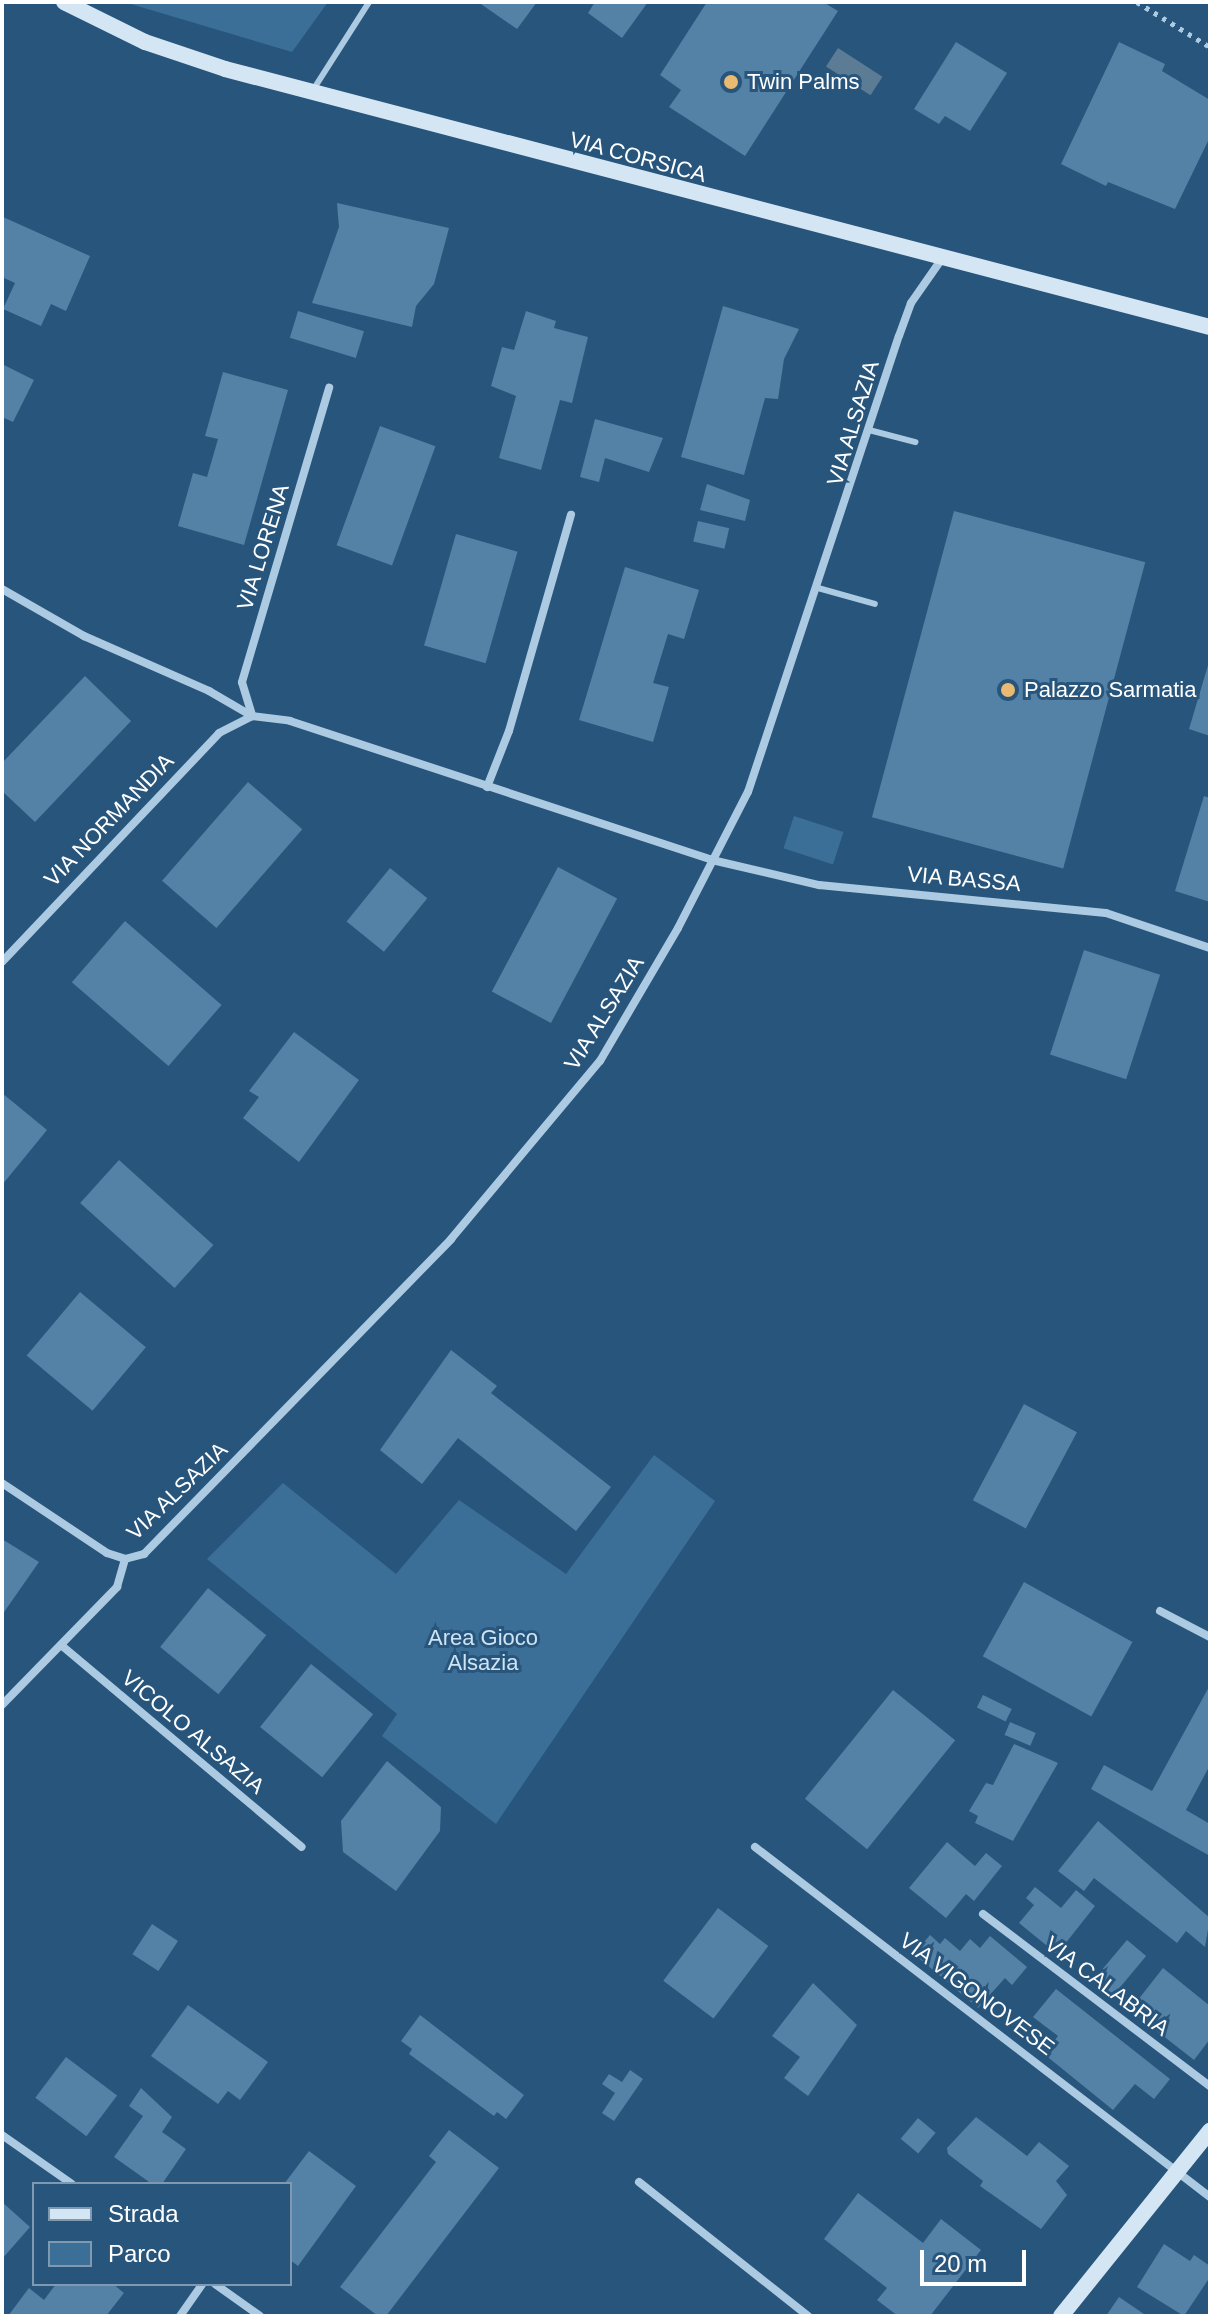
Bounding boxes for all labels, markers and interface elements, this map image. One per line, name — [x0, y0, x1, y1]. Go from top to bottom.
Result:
place label: Twin Palms — [747, 69, 859, 95]
marker: Twin Palms — [722, 73, 740, 91]
street label: VIA CORSICA — [566, 126, 710, 188]
street label: VIA ALSAZIA — [821, 356, 885, 490]
street label: VIA LORENA — [231, 480, 295, 614]
place label: Palazzo Sarmatia — [1024, 677, 1196, 703]
marker: Palazzo Sarmatia — [999, 681, 1017, 699]
street label: VIA NORMANDIA — [38, 748, 180, 892]
street label: VIA BASSA — [906, 861, 1022, 897]
street label: VIA ALSAZIA — [558, 950, 650, 1076]
street label: VIA ALSAZIA — [120, 1436, 234, 1546]
park label: Area Gioco Alsazia — [428, 1624, 538, 1676]
street label: VICOLO ALSAZIA — [116, 1664, 270, 1800]
street label: VIA VIGONOVESE — [894, 1927, 1060, 2061]
street label: VIA CALABRIA — [1039, 1930, 1175, 2042]
legend — [32, 2182, 292, 2286]
text: Strada — [108, 2200, 179, 2227]
scale bar — [924, 2234, 1030, 2284]
text: Parco — [108, 2240, 171, 2267]
text: 20 m — [934, 2250, 987, 2277]

